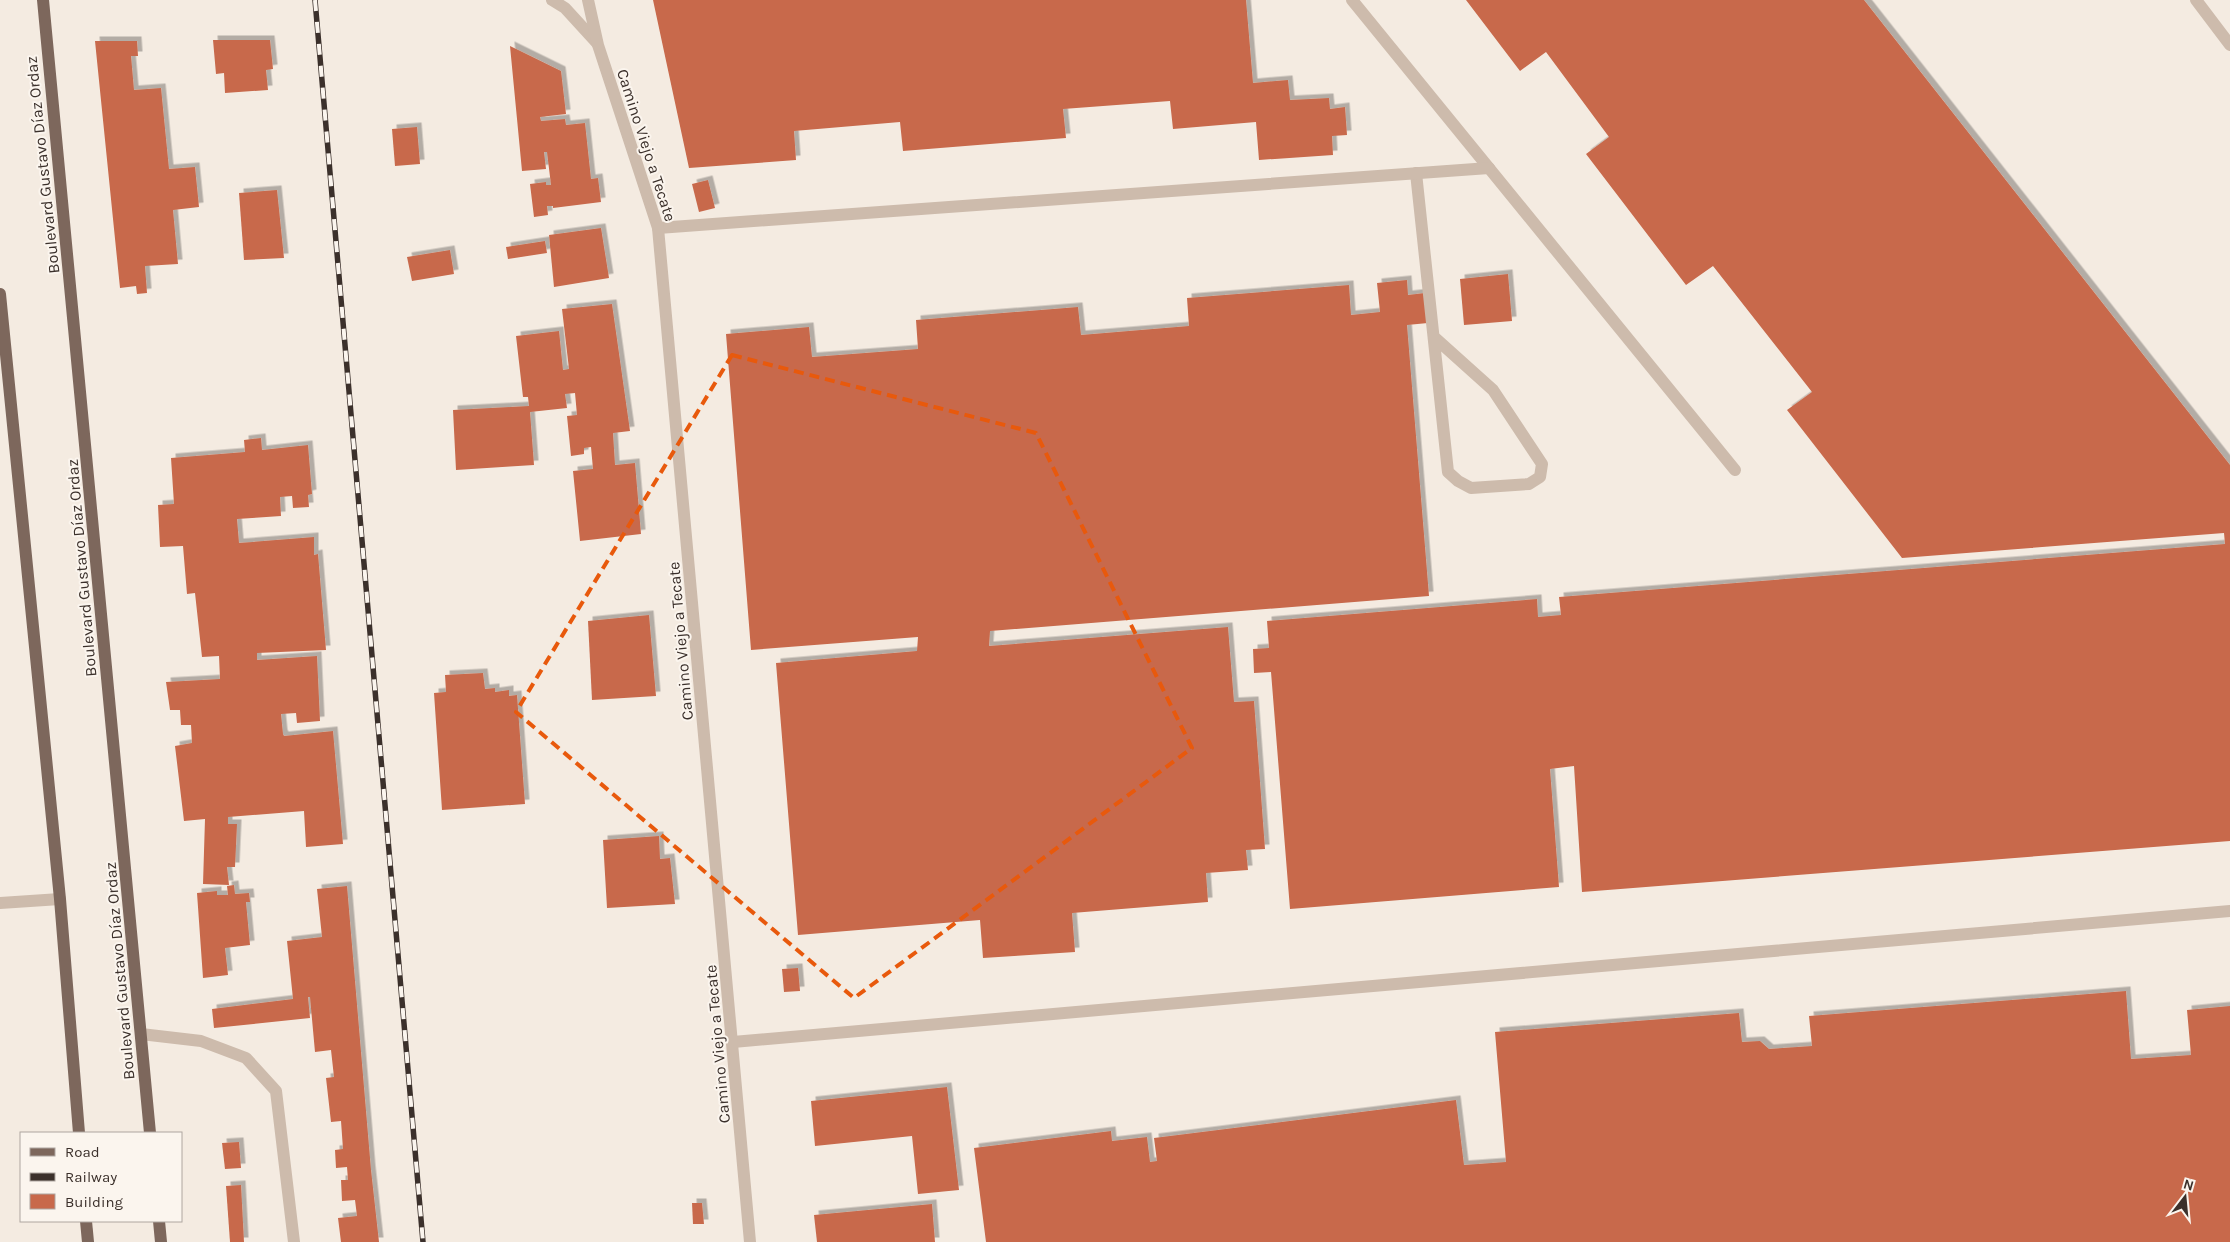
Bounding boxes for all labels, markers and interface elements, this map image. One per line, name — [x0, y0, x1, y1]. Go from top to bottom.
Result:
street label: Boulevard Gustavo Díaz Ordaz — [22, 55, 63, 274]
street label: Camino Viejo a Tecate — [613, 67, 680, 224]
street label: Boulevard Gustavo Díaz Ordaz — [63, 458, 100, 678]
street label: Camino Viejo a Tecate — [664, 561, 697, 721]
street label: Boulevard Gustavo Díaz Ordaz — [101, 861, 138, 1081]
street label: Camino Viejo a Tecate — [701, 964, 734, 1124]
legend — [20, 1132, 182, 1222]
text: Road — [65, 1143, 100, 1161]
text: Railway — [65, 1168, 117, 1186]
north arrow — [2160, 1172, 2210, 1222]
text: N — [2181, 1175, 2196, 1195]
text: Building — [65, 1193, 123, 1211]

